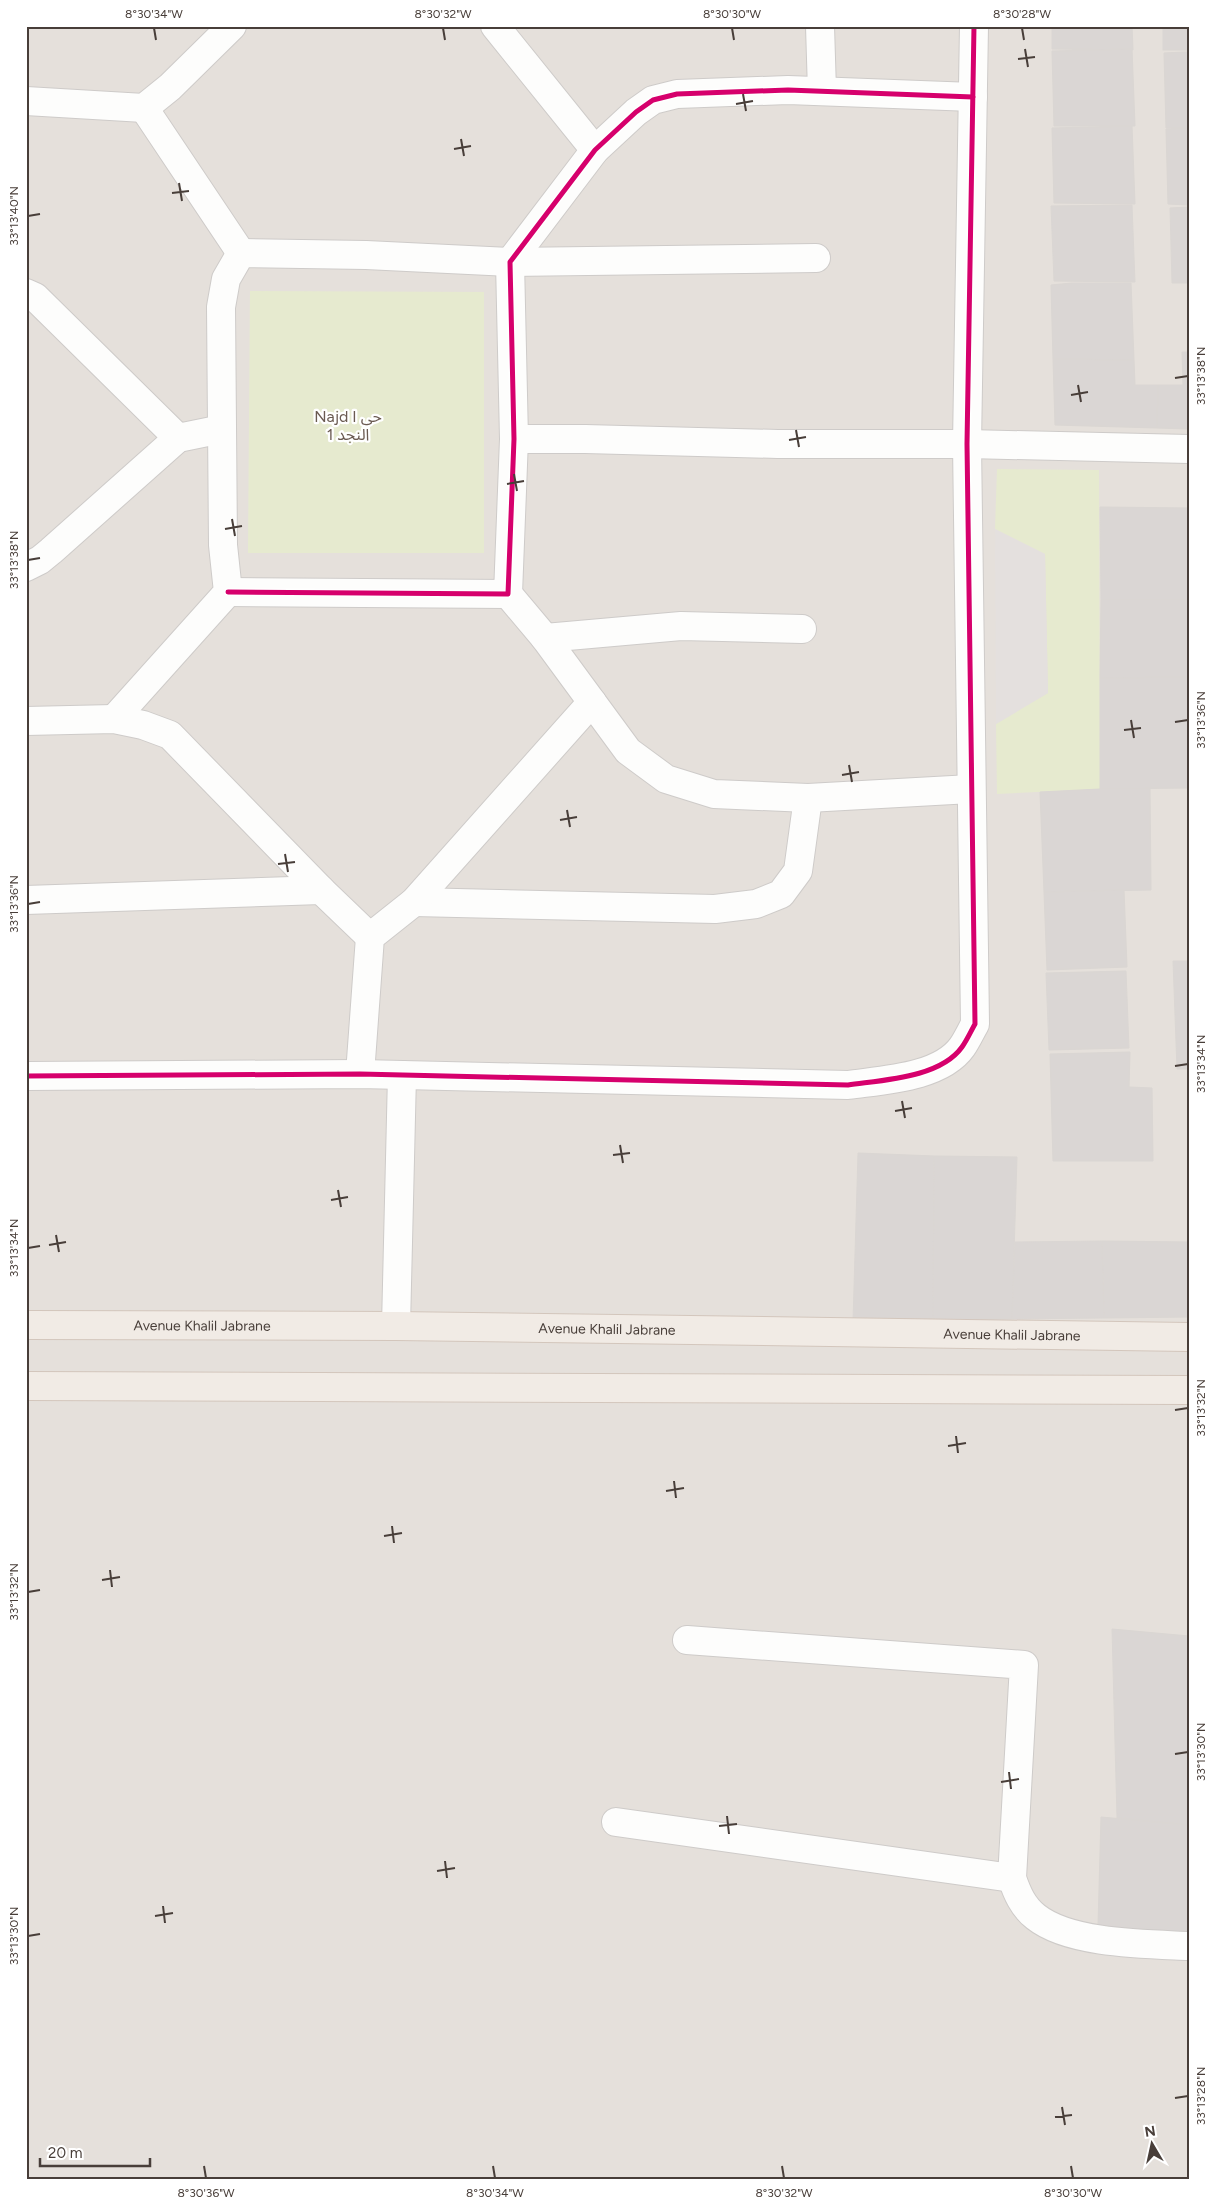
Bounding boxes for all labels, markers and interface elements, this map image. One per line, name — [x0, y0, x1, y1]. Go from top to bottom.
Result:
text: 8°30'34"W — [125, 7, 183, 21]
text: 8°30'32"W — [414, 7, 472, 21]
text: 8°30'30"W — [703, 7, 761, 21]
text: 8°30'28"W — [993, 7, 1051, 21]
text: 33°13'40"N — [7, 186, 21, 246]
text: 33°13'38"N — [1194, 347, 1208, 405]
district label: Najd I حي النجد 1 — [314, 407, 382, 444]
text: 33°13'38"N — [7, 531, 21, 589]
text: 33°13'36"N — [1194, 691, 1208, 749]
text: 33°13'36"N — [7, 875, 21, 933]
text: 33°13'34"N — [1194, 1035, 1208, 1093]
text: 33°13'34"N — [7, 1219, 21, 1277]
street label: Avenue Khalil Jabrane — [133, 1317, 271, 1335]
street label: Avenue Khalil Jabrane — [538, 1320, 676, 1339]
street label: Avenue Khalil Jabrane — [943, 1326, 1081, 1344]
text: 33°13'32"N — [1194, 1379, 1208, 1437]
text: 33°13'32"N — [7, 1563, 21, 1621]
text: 33°13'30"N — [1194, 1723, 1208, 1781]
text: 33°13'30"N — [7, 1907, 21, 1965]
text: 33°13'28"N — [1194, 2067, 1208, 2125]
north arrow — [1128, 2118, 1178, 2168]
text: N — [1143, 2122, 1157, 2141]
scale bar — [40, 2136, 150, 2168]
text: 20 m — [48, 2144, 82, 2162]
text: 8°30'36"W — [177, 2186, 235, 2200]
text: 8°30'34"W — [466, 2186, 524, 2200]
text: 8°30'32"W — [755, 2186, 813, 2200]
text: 8°30'30"W — [1044, 2186, 1102, 2200]

